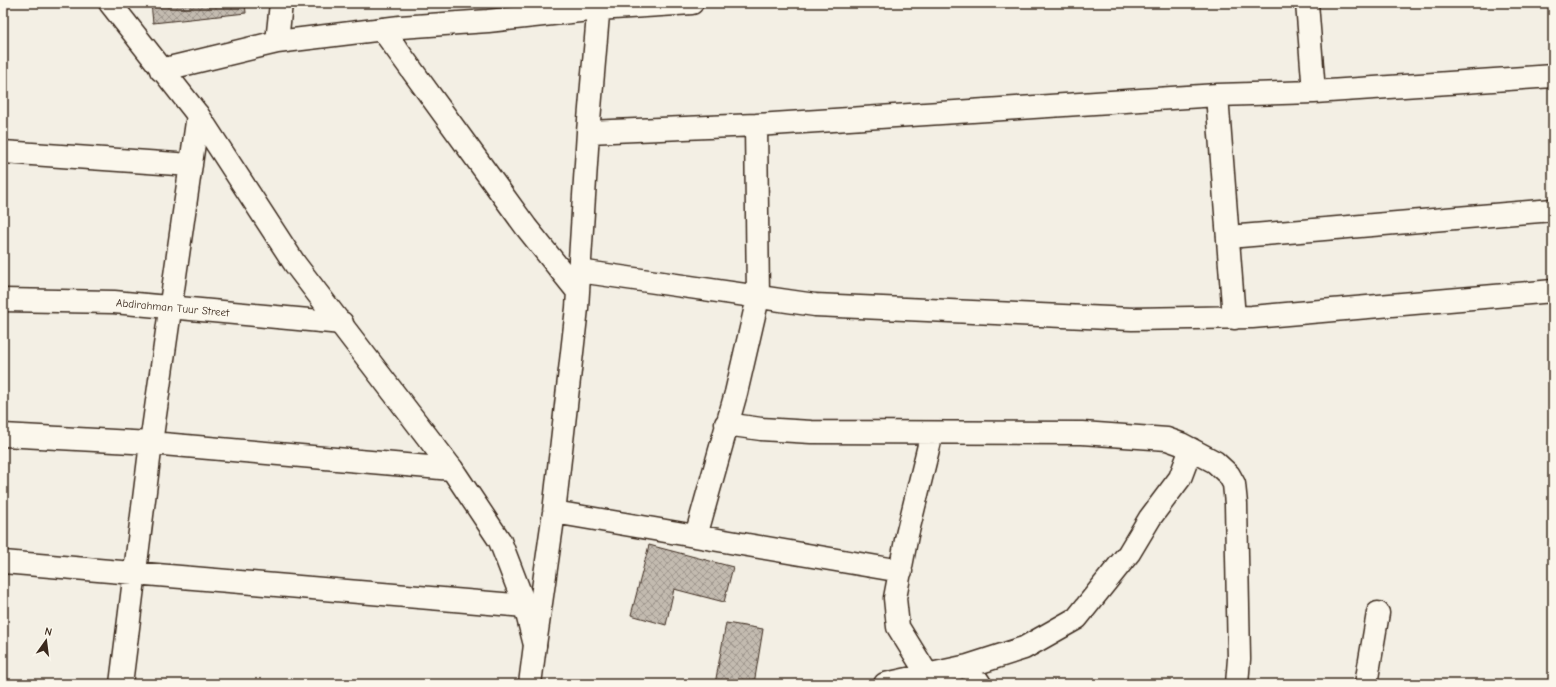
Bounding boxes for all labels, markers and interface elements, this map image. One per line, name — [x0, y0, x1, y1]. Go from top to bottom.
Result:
street label: Abdirahman Tuur Street — [116, 296, 231, 320]
north arrow — [26, 621, 66, 661]
text: N — [43, 625, 53, 639]

